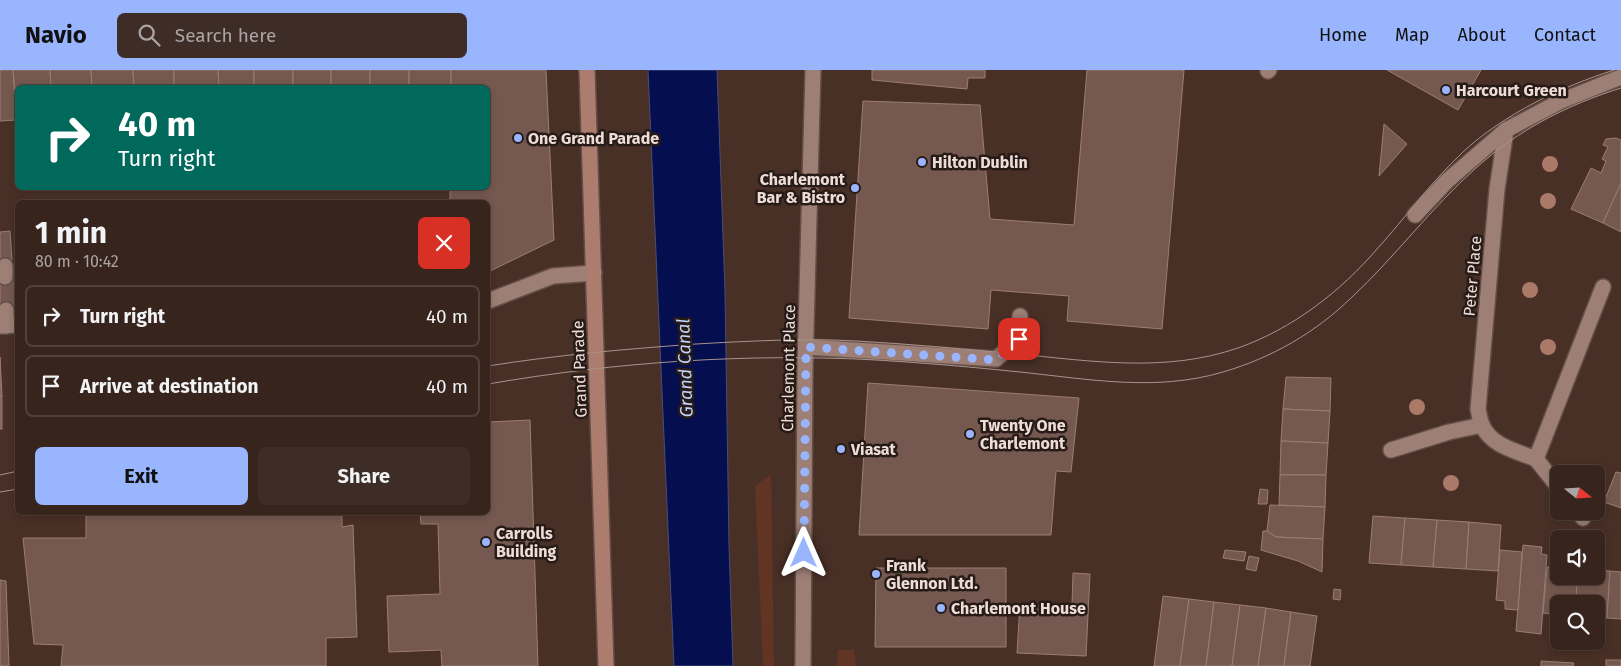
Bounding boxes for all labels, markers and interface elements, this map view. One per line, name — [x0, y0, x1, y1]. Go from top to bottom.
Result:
search box — [117, 13, 467, 58]
text: Navio — [25, 21, 87, 49]
icon: search — [135, 21, 163, 49]
text: Search here — [175, 24, 276, 47]
text: Home — [1319, 24, 1367, 46]
text: Map — [1395, 24, 1429, 46]
text: About — [1457, 24, 1506, 46]
text: Contact — [1534, 24, 1596, 46]
place label: Harcourt Green — [1456, 81, 1567, 100]
marker: Harcourt Green — [1440, 84, 1452, 96]
text: 40 m — [118, 103, 196, 145]
icon: right — [35, 105, 100, 170]
place label: One Grand Parade — [528, 129, 659, 148]
marker: One Grand Parade — [512, 132, 524, 144]
text: Turn right — [118, 145, 215, 172]
place label: Hilton Dublin — [932, 153, 1028, 172]
marker: Hilton Dublin — [916, 156, 928, 168]
place label: Charlemont Bar & Bistro — [757, 170, 846, 207]
marker: Charlemont Bar & Bistro — [849, 182, 861, 194]
text: 1 min — [35, 215, 107, 251]
button: close — [418, 217, 470, 269]
street label: Peter Place — [1460, 235, 1485, 317]
text: 80 m · 10:42 — [35, 252, 119, 271]
icon: right — [37, 302, 65, 330]
street label: Charlemont Place — [778, 304, 799, 432]
text: Turn right — [80, 305, 165, 328]
text: 40 m — [426, 305, 468, 328]
water label: Grand Canal — [672, 318, 698, 418]
pin — [998, 318, 1040, 360]
street label: Grand Parade — [568, 320, 591, 418]
icon: arrive — [1005, 325, 1033, 353]
icon: arrive — [37, 372, 65, 400]
text: Arrive at destination — [80, 375, 259, 398]
text: 40 m — [426, 375, 468, 398]
place label: Twenty One Charlemont — [980, 416, 1066, 453]
marker: Twenty One Charlemont — [964, 428, 976, 440]
place label: Viasat — [850, 440, 897, 459]
marker: Viasat — [835, 443, 847, 455]
button: Exit — [35, 447, 248, 505]
button: Share — [258, 447, 470, 505]
north arrow — [1550, 465, 1605, 520]
map controls — [1550, 465, 1605, 650]
place label: Carrolls Building — [496, 524, 557, 561]
position arrow — [777, 526, 829, 578]
button: sound — [1550, 530, 1605, 585]
marker: Carrolls Building — [480, 536, 492, 548]
place label: Frank Glennon Ltd. — [886, 556, 978, 593]
marker: Frank Glennon Ltd. — [870, 568, 882, 580]
button: search — [1550, 595, 1605, 650]
place label: Charlemont House — [951, 599, 1086, 618]
marker: Charlemont House — [935, 602, 947, 614]

